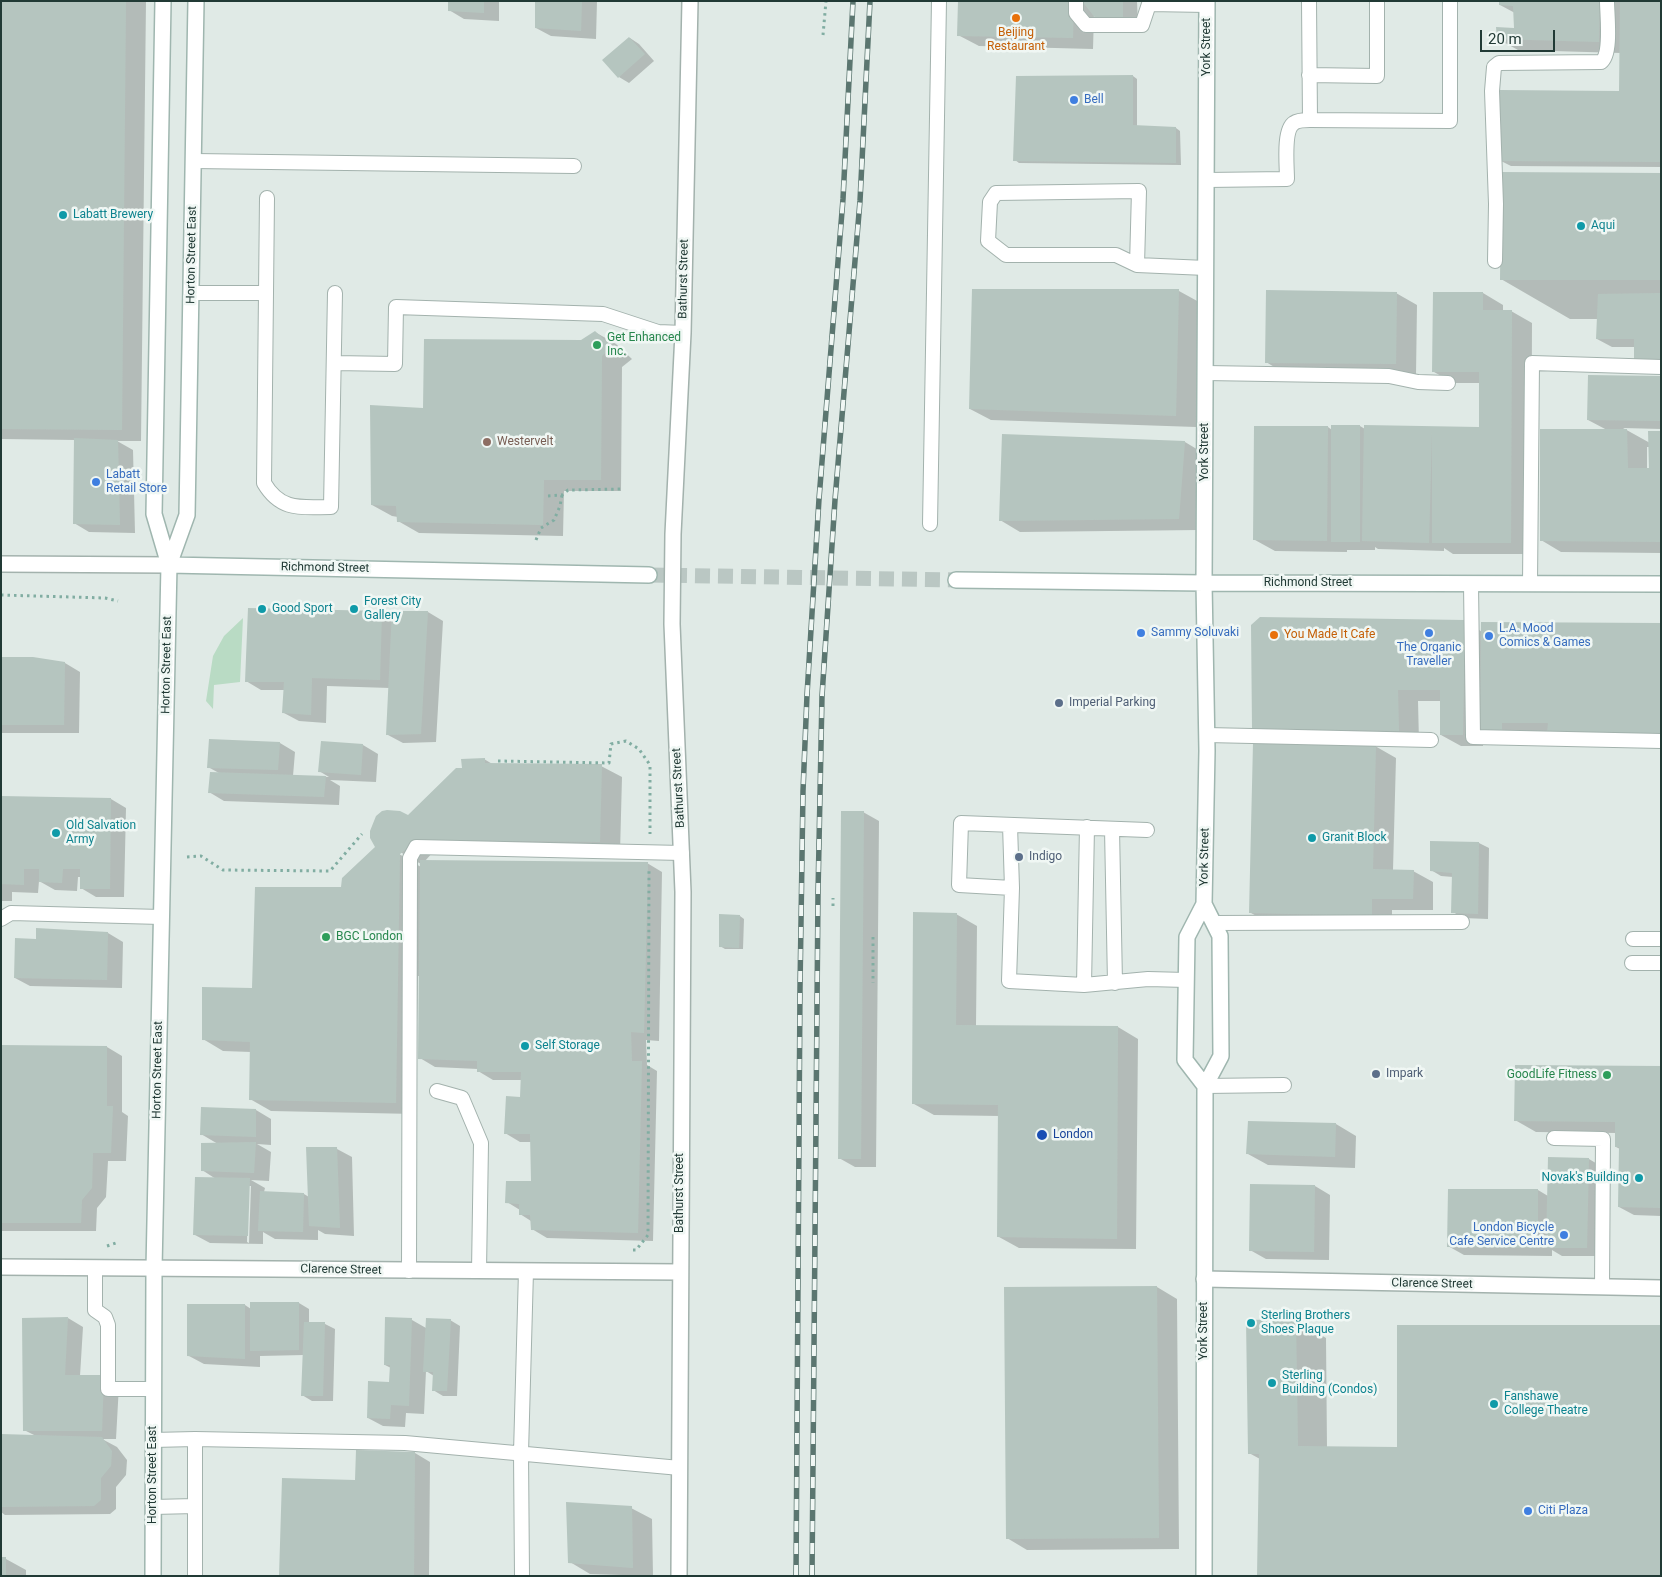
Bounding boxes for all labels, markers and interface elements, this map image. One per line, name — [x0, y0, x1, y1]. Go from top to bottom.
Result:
marker: Beijing Restaurant — [1010, 12, 1022, 24]
street label: York Street — [1200, 18, 1214, 76]
scale bar — [1482, 20, 1557, 52]
place label: Beijing Restaurant — [987, 26, 1045, 54]
text: 20 m — [1488, 30, 1522, 48]
place label: Bell — [1084, 93, 1104, 107]
marker: Bell — [1068, 94, 1080, 106]
street label: Horton Street East — [184, 206, 200, 304]
place label: Labatt Brewery — [73, 208, 153, 222]
marker: Labatt Brewery — [57, 209, 69, 221]
place label: Aqui — [1591, 219, 1615, 233]
marker: Aqui — [1575, 220, 1587, 232]
street label: Bathurst Street — [676, 239, 692, 319]
place label: Get Enhanced Inc. — [607, 331, 681, 359]
marker: Get Enhanced Inc. — [591, 339, 603, 351]
street label: York Street — [1198, 423, 1212, 481]
place label: Westervelt — [497, 435, 553, 449]
marker: Westervelt — [481, 436, 493, 448]
place label: Labatt Retail Store — [106, 468, 167, 496]
marker: Labatt Retail Store — [90, 476, 102, 488]
street label: Richmond Street — [281, 560, 369, 576]
street label: Richmond Street — [1264, 576, 1352, 590]
place label: Forest City Gallery — [364, 595, 421, 623]
place label: Good Sport — [272, 602, 333, 616]
marker: Good Sport — [256, 603, 268, 615]
marker: Forest City Gallery — [348, 603, 360, 615]
street label: Horton Street East — [159, 616, 175, 714]
place label: L.A. Mood Comics & Games — [1499, 622, 1591, 650]
place label: Sammy Soluvaki — [1151, 626, 1239, 640]
marker: Sammy Soluvaki — [1135, 627, 1147, 639]
marker: The Organic Traveller — [1423, 627, 1435, 639]
place label: You Made It Cafe — [1284, 628, 1375, 642]
marker: You Made It Cafe — [1268, 629, 1280, 641]
marker: L.A. Mood Comics & Games — [1483, 630, 1495, 642]
place label: The Organic Traveller — [1397, 641, 1461, 669]
place label: Imperial Parking — [1069, 696, 1156, 710]
marker: Imperial Parking — [1053, 697, 1065, 709]
street label: Bathurst Street — [670, 748, 688, 828]
place label: Old Salvation Army — [66, 819, 136, 847]
marker: Old Salvation Army — [50, 827, 62, 839]
street label: York Street — [1197, 828, 1213, 886]
place label: Granit Block — [1322, 831, 1387, 845]
marker: Granit Block — [1306, 832, 1318, 844]
place label: Indigo — [1029, 850, 1062, 864]
marker: Indigo — [1013, 851, 1025, 863]
place label: BGC London — [336, 930, 403, 944]
marker: BGC London — [320, 931, 332, 943]
street label: Horton Street East — [150, 1021, 166, 1119]
place label: Self Storage — [535, 1039, 600, 1053]
marker: Self Storage — [519, 1040, 531, 1052]
place label: Impark — [1386, 1067, 1423, 1081]
marker: Impark — [1370, 1068, 1382, 1080]
place label: GoodLife Fitness — [1507, 1068, 1597, 1082]
marker: GoodLife Fitness — [1601, 1069, 1613, 1081]
marker: London — [1035, 1128, 1049, 1142]
place label: London — [1053, 1128, 1093, 1142]
street label: Bathurst Street — [673, 1153, 687, 1233]
place label: Novak's Building — [1542, 1171, 1629, 1185]
marker: Novak's Building — [1633, 1172, 1645, 1184]
place label: London Bicycle Cafe Service Centre — [1449, 1221, 1554, 1249]
marker: London Bicycle Cafe Service Centre — [1558, 1229, 1570, 1241]
street label: Clarence Street — [300, 1262, 382, 1278]
street label: Clarence Street — [1391, 1276, 1473, 1292]
street label: York Street — [1197, 1302, 1211, 1360]
place label: Sterling Brothers Shoes Plaque — [1261, 1309, 1350, 1337]
marker: Sterling Brothers Shoes Plaque — [1245, 1317, 1257, 1329]
place label: Sterling Building (Condos) — [1282, 1369, 1377, 1397]
marker: Sterling Building (Condos) — [1266, 1377, 1278, 1389]
place label: Fanshawe College Theatre — [1504, 1390, 1588, 1418]
marker: Fanshawe College Theatre — [1488, 1398, 1500, 1410]
street label: Horton Street East — [146, 1426, 160, 1524]
place label: Citi Plaza — [1538, 1504, 1588, 1518]
marker: Citi Plaza — [1522, 1505, 1534, 1517]

